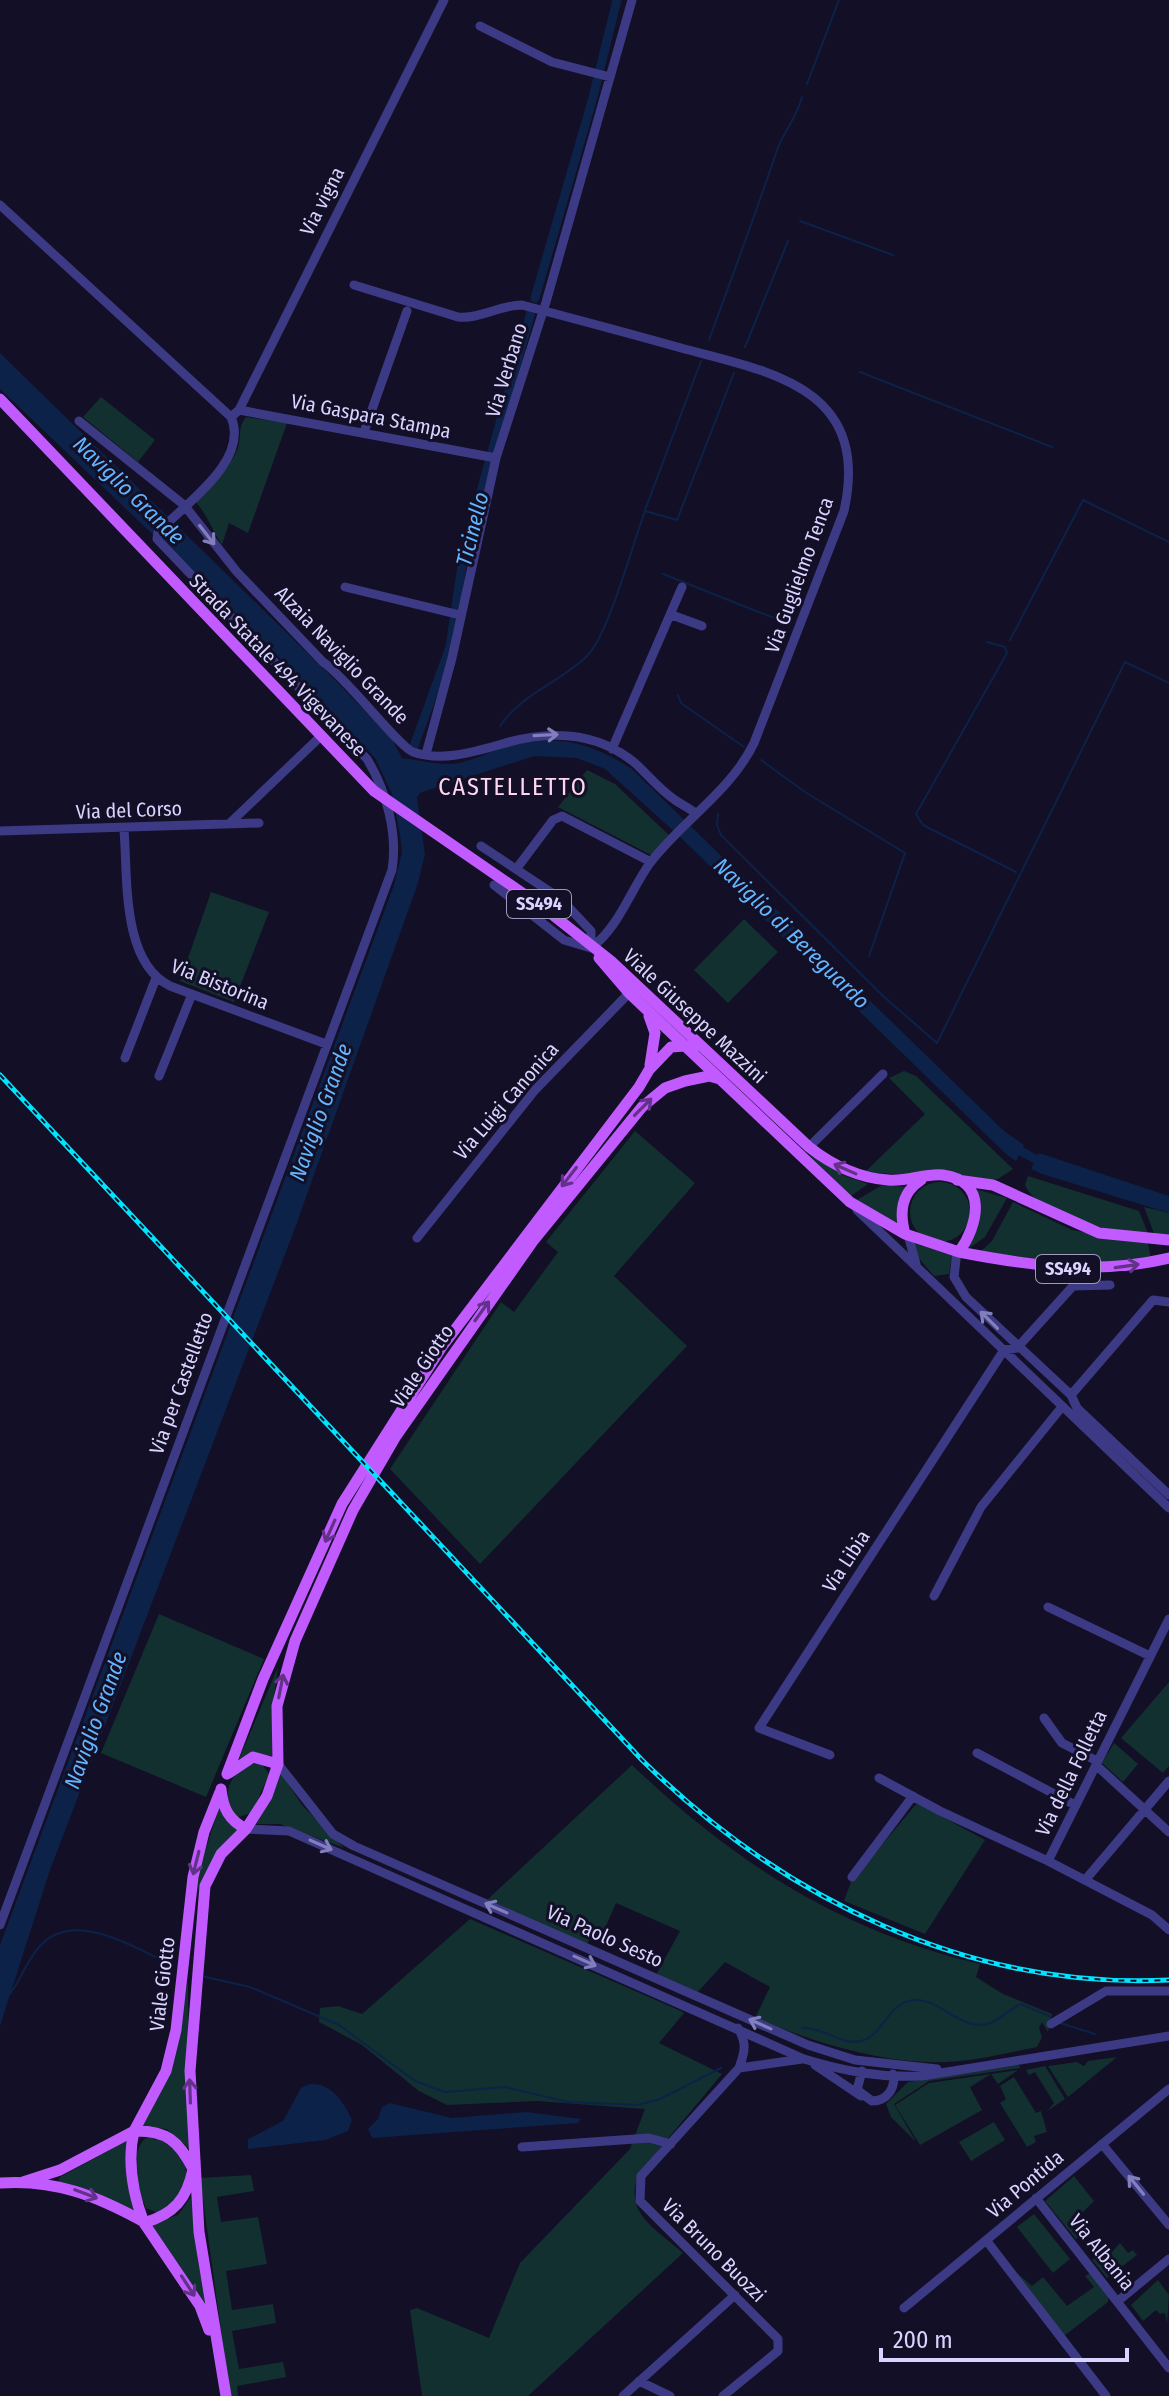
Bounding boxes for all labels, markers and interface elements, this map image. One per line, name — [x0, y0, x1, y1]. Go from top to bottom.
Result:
street label: Via vigna — [295, 163, 349, 239]
street label: Via Verbano — [480, 320, 532, 420]
street label: Via Gaspara Stampa — [289, 389, 453, 443]
water label: Naviglio Grande — [67, 431, 190, 550]
water label: Ticinello — [450, 489, 495, 569]
street label: Via Guglielmo Tenca — [760, 494, 838, 656]
one-way arrow — [199, 524, 216, 545]
street label: Strada Statale 494 Vigevanese — [185, 569, 371, 761]
street label: Alzaia Naviglio Grande — [270, 581, 414, 729]
one-way arrow — [532, 727, 559, 742]
district label: CASTELLETTO — [438, 773, 588, 801]
street label: Via del Corso — [75, 796, 183, 824]
water label: Naviglio di Bereguardo — [708, 852, 875, 1015]
road number: SS494 — [507, 890, 571, 918]
street label: Viale Giuseppe Mazzini — [619, 944, 771, 1088]
street label: Via Bistorina — [168, 954, 272, 1014]
street label: Via Luigi Canonica — [449, 1037, 563, 1165]
water label: Naviglio Grande — [283, 1040, 358, 1184]
one-way arrow — [633, 1098, 652, 1117]
one-way arrow — [833, 1160, 858, 1175]
one-way arrow — [560, 1166, 577, 1188]
road number: SS494 — [1036, 1255, 1100, 1283]
one-way arrow — [1114, 1258, 1139, 1273]
one-way arrow — [473, 1301, 490, 1322]
street label: Via per Castelletto — [144, 1308, 218, 1458]
one-way arrow — [979, 1311, 999, 1330]
street label: Viale Giotto — [386, 1320, 458, 1412]
one-way arrow — [321, 1519, 336, 1543]
street label: Via Libia — [817, 1525, 875, 1597]
water label: Naviglio Grande — [58, 1648, 133, 1792]
one-way arrow — [274, 1674, 289, 1699]
street label: Via della Folletta — [1030, 1706, 1112, 1840]
one-way arrow — [308, 1839, 333, 1854]
one-way arrow — [188, 1850, 203, 1876]
one-way arrow — [484, 1900, 509, 1915]
street label: Via Paolo Sesto — [543, 1900, 667, 1972]
street label: Viale Giotto — [144, 1935, 180, 2033]
one-way arrow — [572, 1955, 597, 1970]
one-way arrow — [748, 2015, 773, 2030]
one-way arrow — [183, 2078, 198, 2105]
street label: Via Pontida — [982, 2145, 1068, 2223]
one-way arrow — [1127, 2175, 1145, 2195]
one-way arrow — [73, 2188, 98, 2202]
street label: Via Bruno Buozzi — [657, 2193, 771, 2307]
street label: Via Albania — [1064, 2209, 1140, 2295]
one-way arrow — [179, 2275, 196, 2297]
scale bar — [881, 2312, 1127, 2362]
text: 200 m — [893, 2326, 953, 2354]

